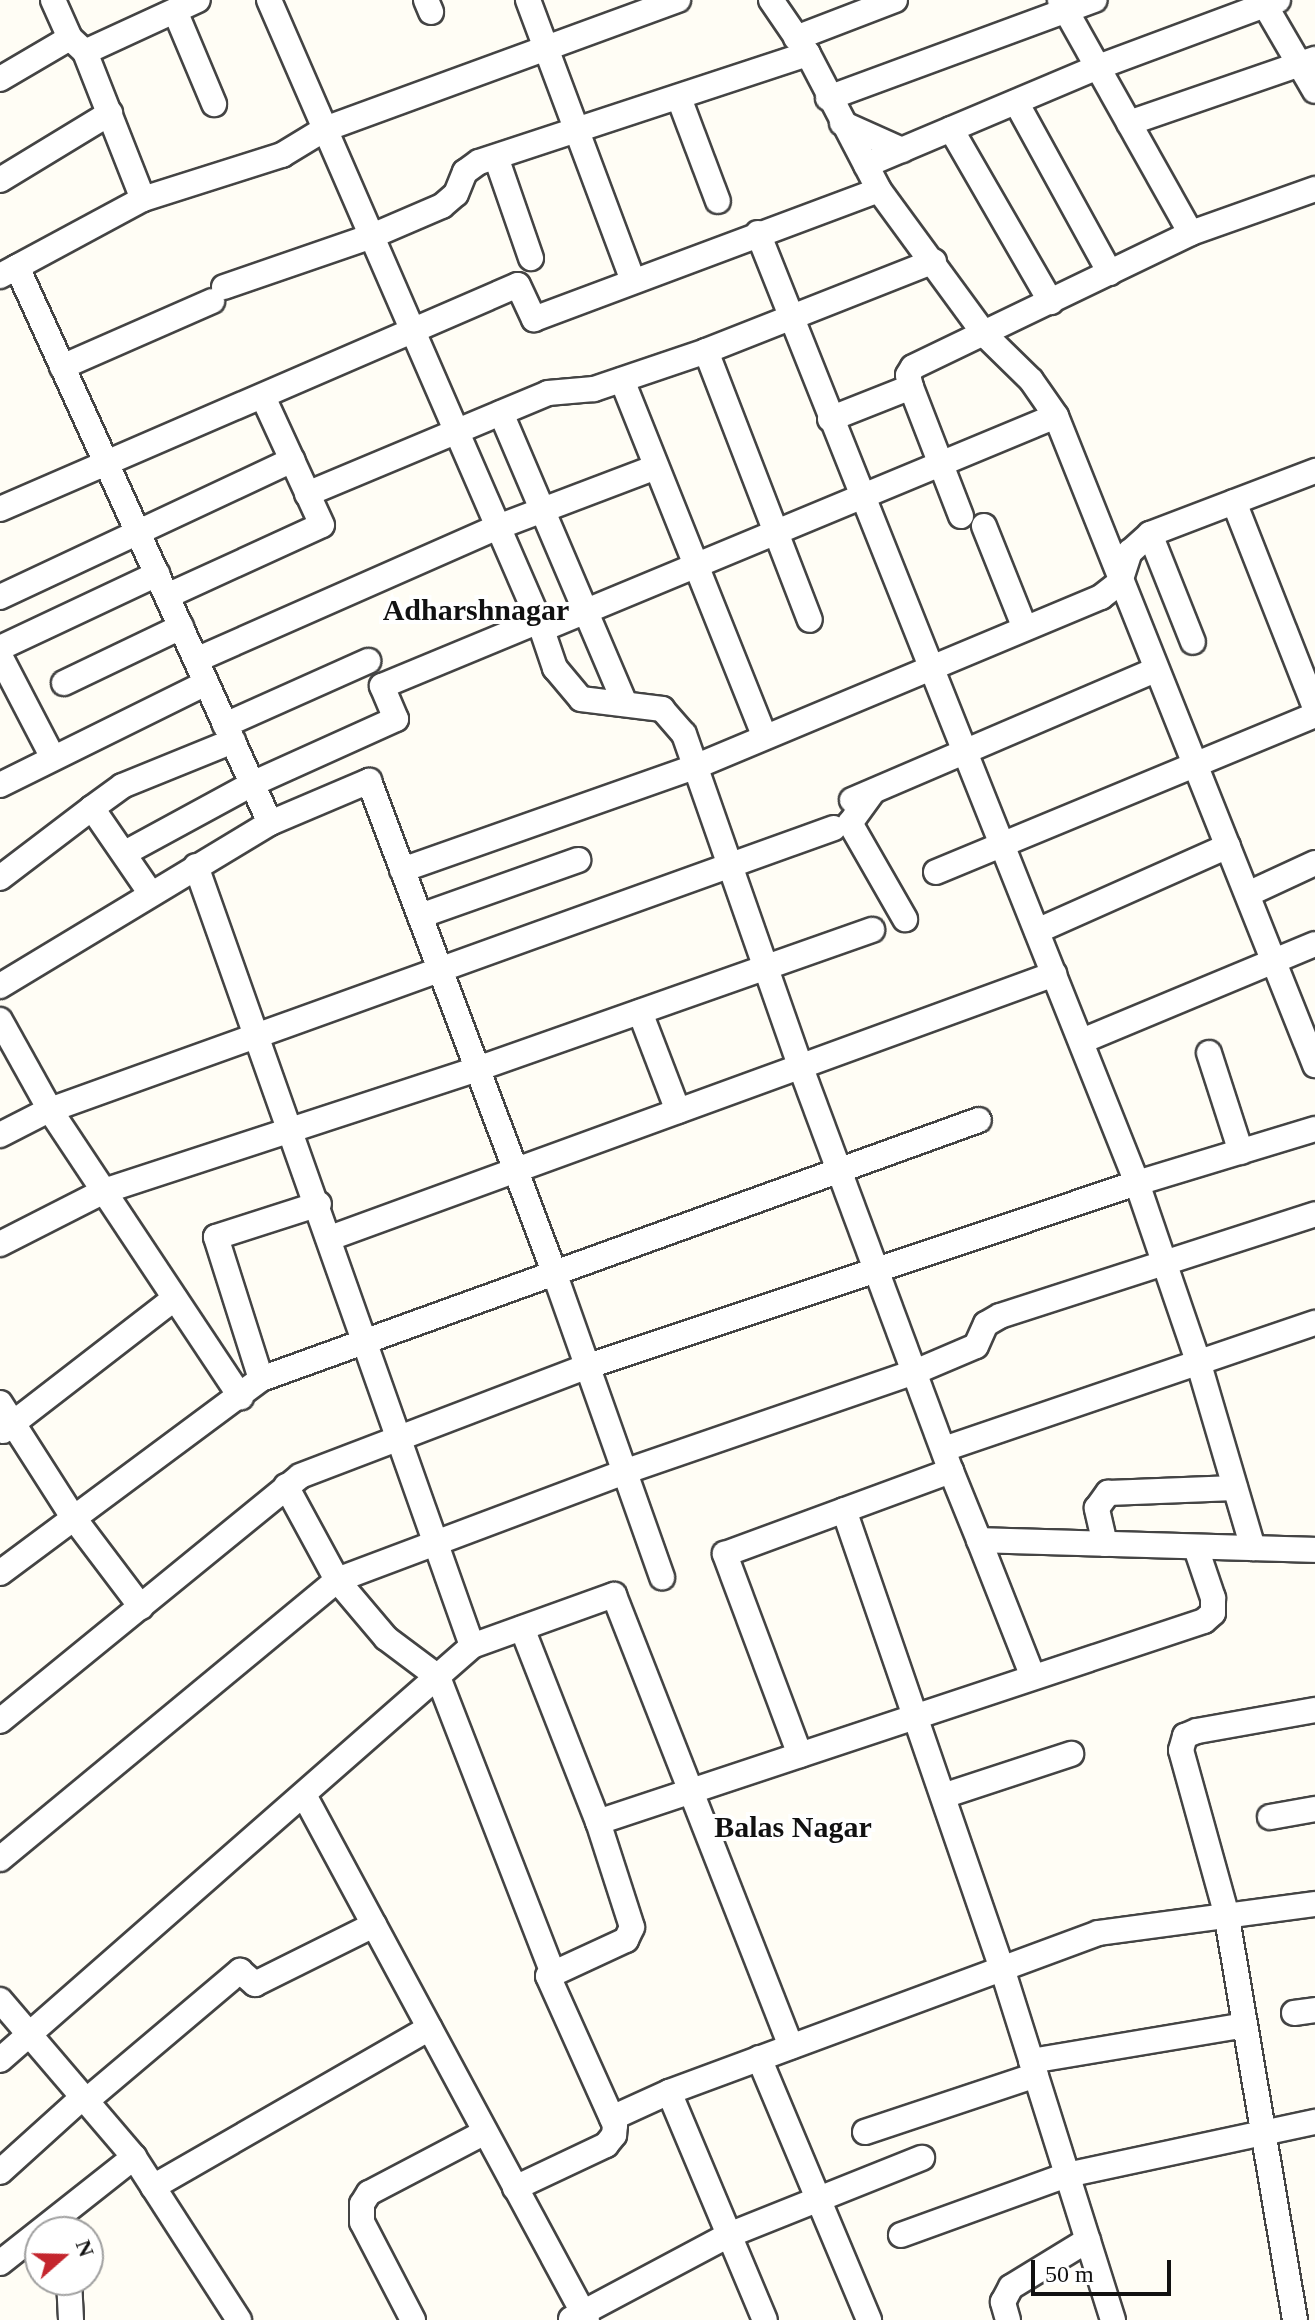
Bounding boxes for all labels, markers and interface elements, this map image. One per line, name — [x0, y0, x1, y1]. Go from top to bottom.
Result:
district label: Adharshnagar — [383, 592, 569, 628]
district label: Balas Nagar — [714, 1809, 872, 1845]
north arrow — [24, 2216, 104, 2296]
text: N — [71, 2237, 100, 2260]
scale bar — [1035, 2244, 1175, 2294]
text: 50 m — [1045, 2261, 1094, 2287]

